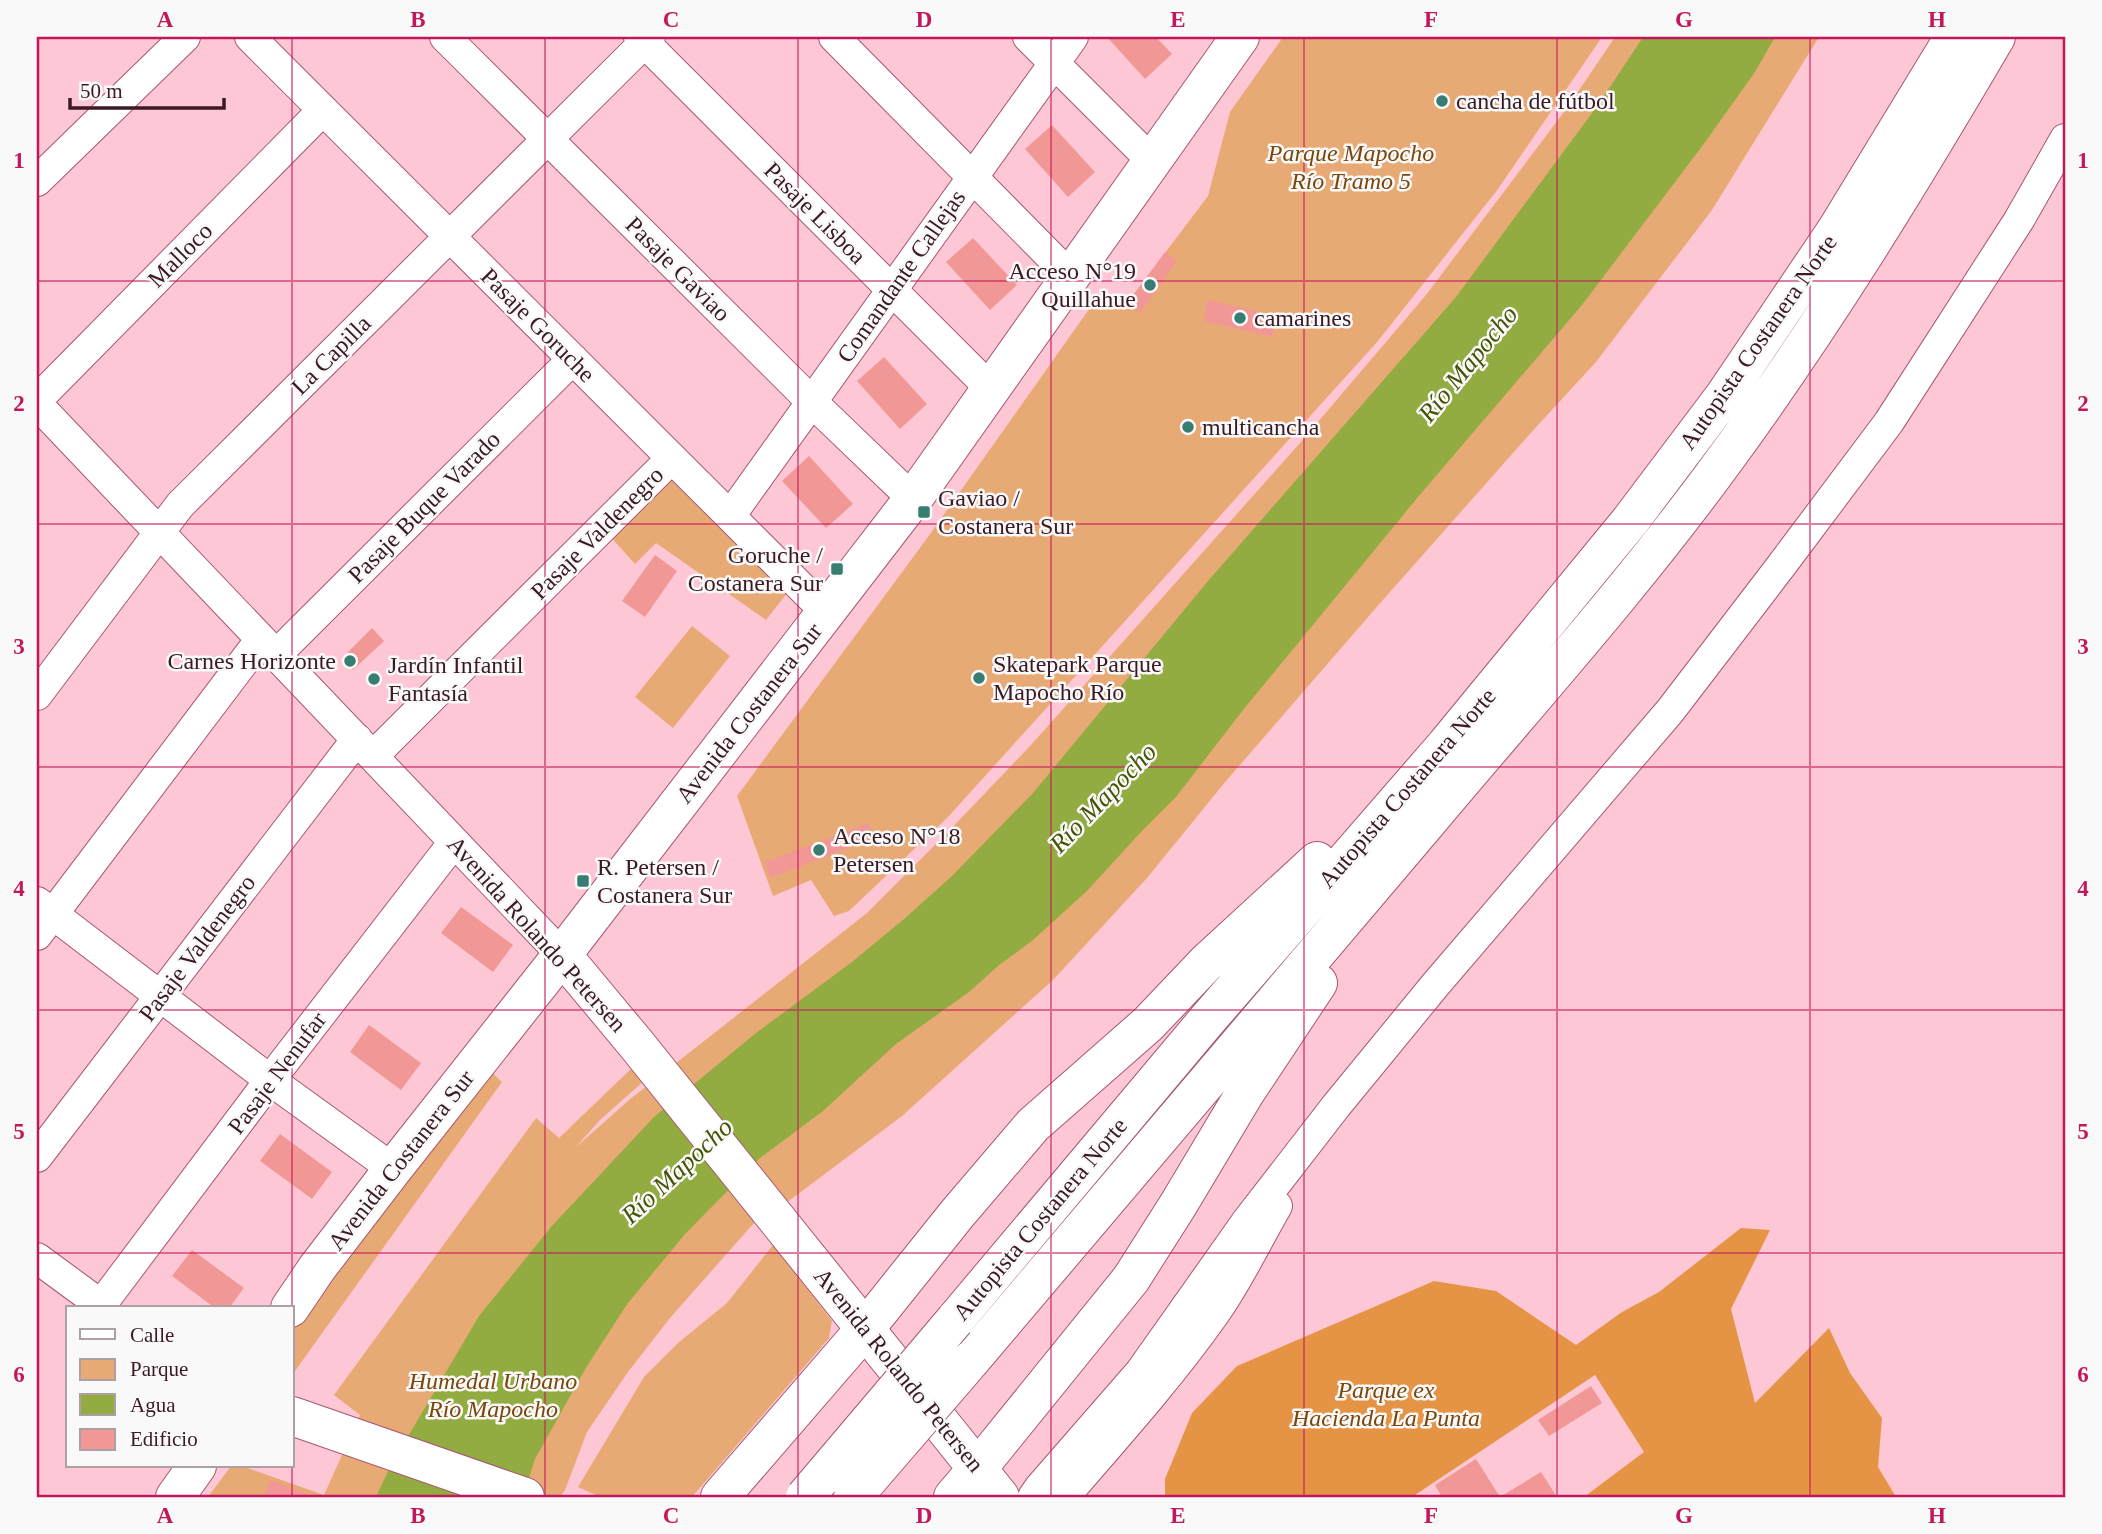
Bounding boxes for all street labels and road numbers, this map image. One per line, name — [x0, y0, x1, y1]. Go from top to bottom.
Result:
street label: Pasaje Lisboa — [759, 157, 871, 269]
street label: Comandante Callejas — [832, 185, 970, 367]
street label: Pasaje Gaviao — [621, 212, 735, 326]
street label: Malloco — [143, 218, 217, 292]
street label: Autopista Costanera Norte — [1674, 230, 1842, 454]
street label: Pasaje Goruche — [476, 263, 600, 387]
street label: La Capilla — [286, 310, 376, 400]
street label: Pasaje Buque Varado — [343, 426, 505, 588]
street label: Pasaje Valdenegro — [526, 462, 668, 604]
street label: Avenida Costanera Sur — [671, 618, 827, 808]
street label: Autopista Costanera Norte — [1313, 683, 1501, 893]
street label: Avenida Rolando Petersen — [442, 831, 632, 1037]
street label: Pasaje Valdenegro — [134, 870, 260, 1026]
street label: Pasaje Nenufar — [223, 1007, 331, 1139]
street label: Avenida Costanera Sur — [323, 1065, 479, 1255]
street label: Autopista Costanera Norte — [948, 1113, 1132, 1325]
street label: Avenida Rolando Petersen — [809, 1263, 989, 1477]

